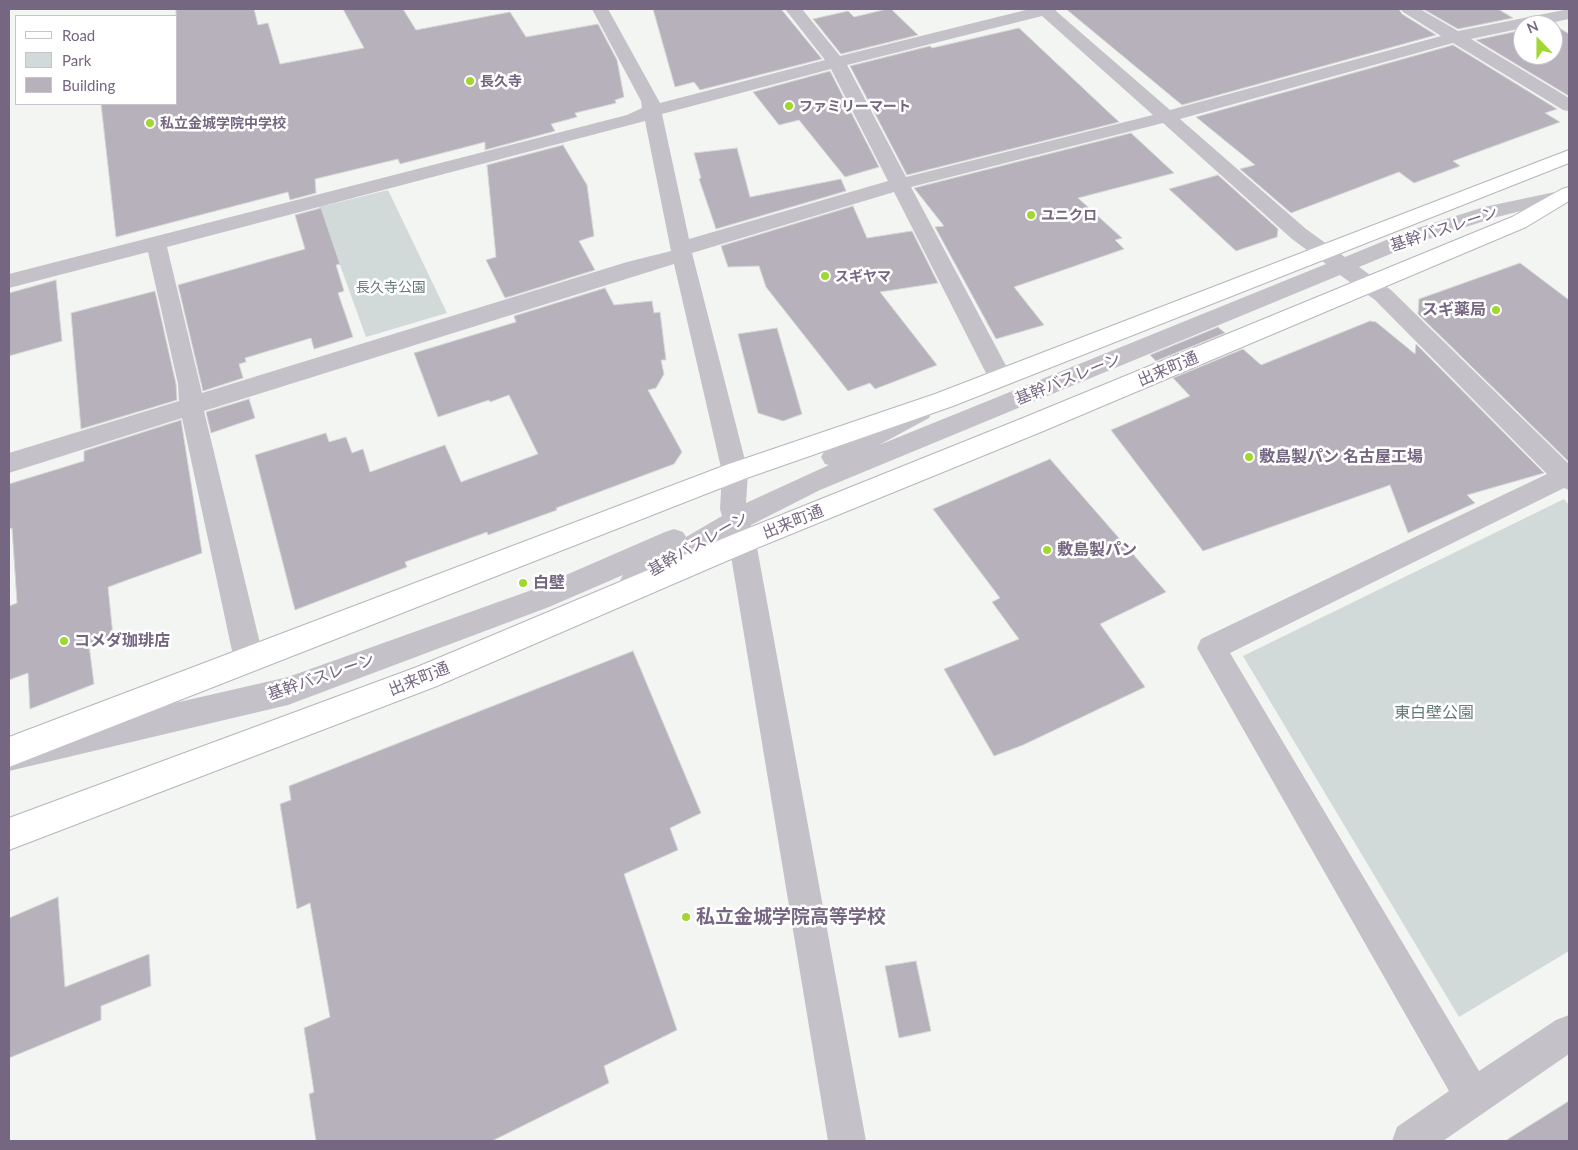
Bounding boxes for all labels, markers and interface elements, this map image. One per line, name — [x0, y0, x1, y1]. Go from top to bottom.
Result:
legend — [15, 15, 178, 105]
north arrow — [1513, 15, 1563, 65]
text: N — [1524, 17, 1541, 36]
text: Road — [62, 26, 95, 44]
text: Park — [62, 51, 91, 69]
place label: 長久寺 — [480, 73, 522, 89]
marker: 長久寺 — [464, 75, 476, 87]
text: Building — [62, 76, 115, 94]
place label: ファミリーマート — [799, 98, 911, 114]
marker: ファミリーマート — [783, 100, 795, 112]
place label: 私立金城学院中学校 — [160, 115, 286, 131]
marker: 私立金城学院中学校 — [144, 117, 156, 129]
street label: 基幹バスレーン — [1388, 203, 1500, 255]
place label: ユニクロ — [1041, 207, 1097, 223]
marker: ユニクロ — [1025, 209, 1037, 221]
place label: スギヤマ — [835, 268, 891, 284]
marker: スギヤマ — [819, 270, 831, 282]
park label: 長久寺公園 — [356, 279, 426, 295]
place label: スギ薬局 — [1422, 300, 1486, 320]
marker: スギ薬局 — [1490, 304, 1502, 316]
street label: 出来町通 — [1135, 348, 1201, 390]
street label: 基幹バスレーン — [1012, 349, 1124, 409]
place label: 敷島製パン 名古屋工場 — [1259, 447, 1423, 467]
marker: 敷島製パン 名古屋工場 — [1243, 451, 1255, 463]
street label: 出来町通 — [760, 501, 826, 543]
street label: 基幹バスレーン — [645, 508, 751, 580]
place label: 敷島製パン — [1057, 540, 1137, 560]
marker: 敷島製パン — [1041, 544, 1053, 556]
place label: 白壁 — [533, 573, 565, 593]
marker: 白壁 — [517, 577, 529, 589]
place label: コメダ珈琲店 — [74, 631, 170, 651]
marker: コメダ珈琲店 — [58, 635, 70, 647]
street label: 基幹バスレーン — [265, 650, 377, 704]
street label: 出来町通 — [386, 658, 452, 700]
park label: 東白壁公園 — [1394, 703, 1474, 723]
place label: 私立金城学院高等学校 — [696, 906, 886, 928]
marker: 私立金城学院高等学校 — [680, 911, 692, 923]

